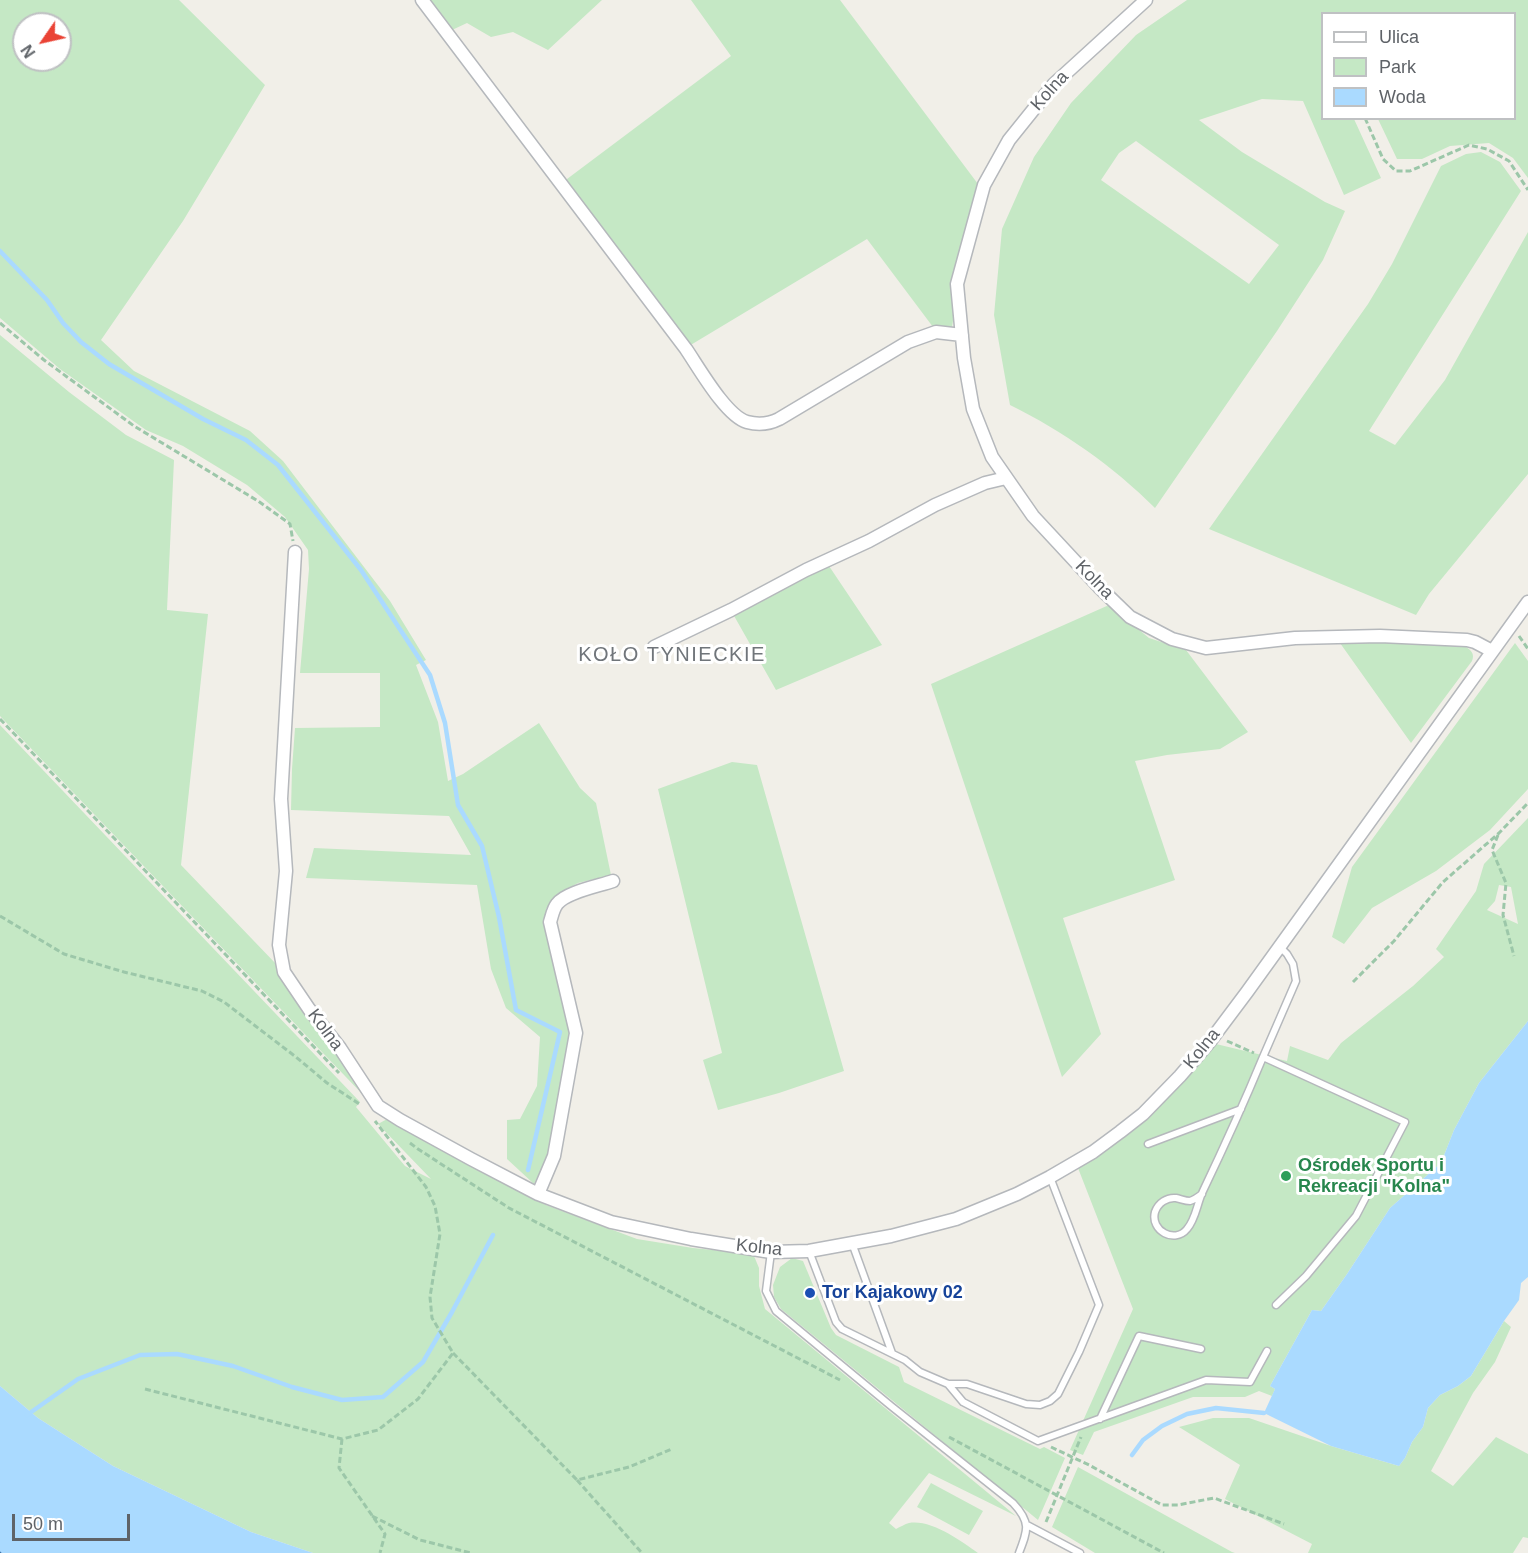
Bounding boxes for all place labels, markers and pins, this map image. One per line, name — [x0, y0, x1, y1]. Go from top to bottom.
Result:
place label: Ośrodek Sportu i Rekreacji "Kolna" — [1298, 1155, 1450, 1198]
marker: Ośrodek Sportu i Rekreacji "Kolna" — [1279, 1169, 1293, 1183]
place label: Tor Kajakowy 02 — [822, 1282, 963, 1304]
marker: Tor Kajakowy 02 — [803, 1286, 817, 1300]

